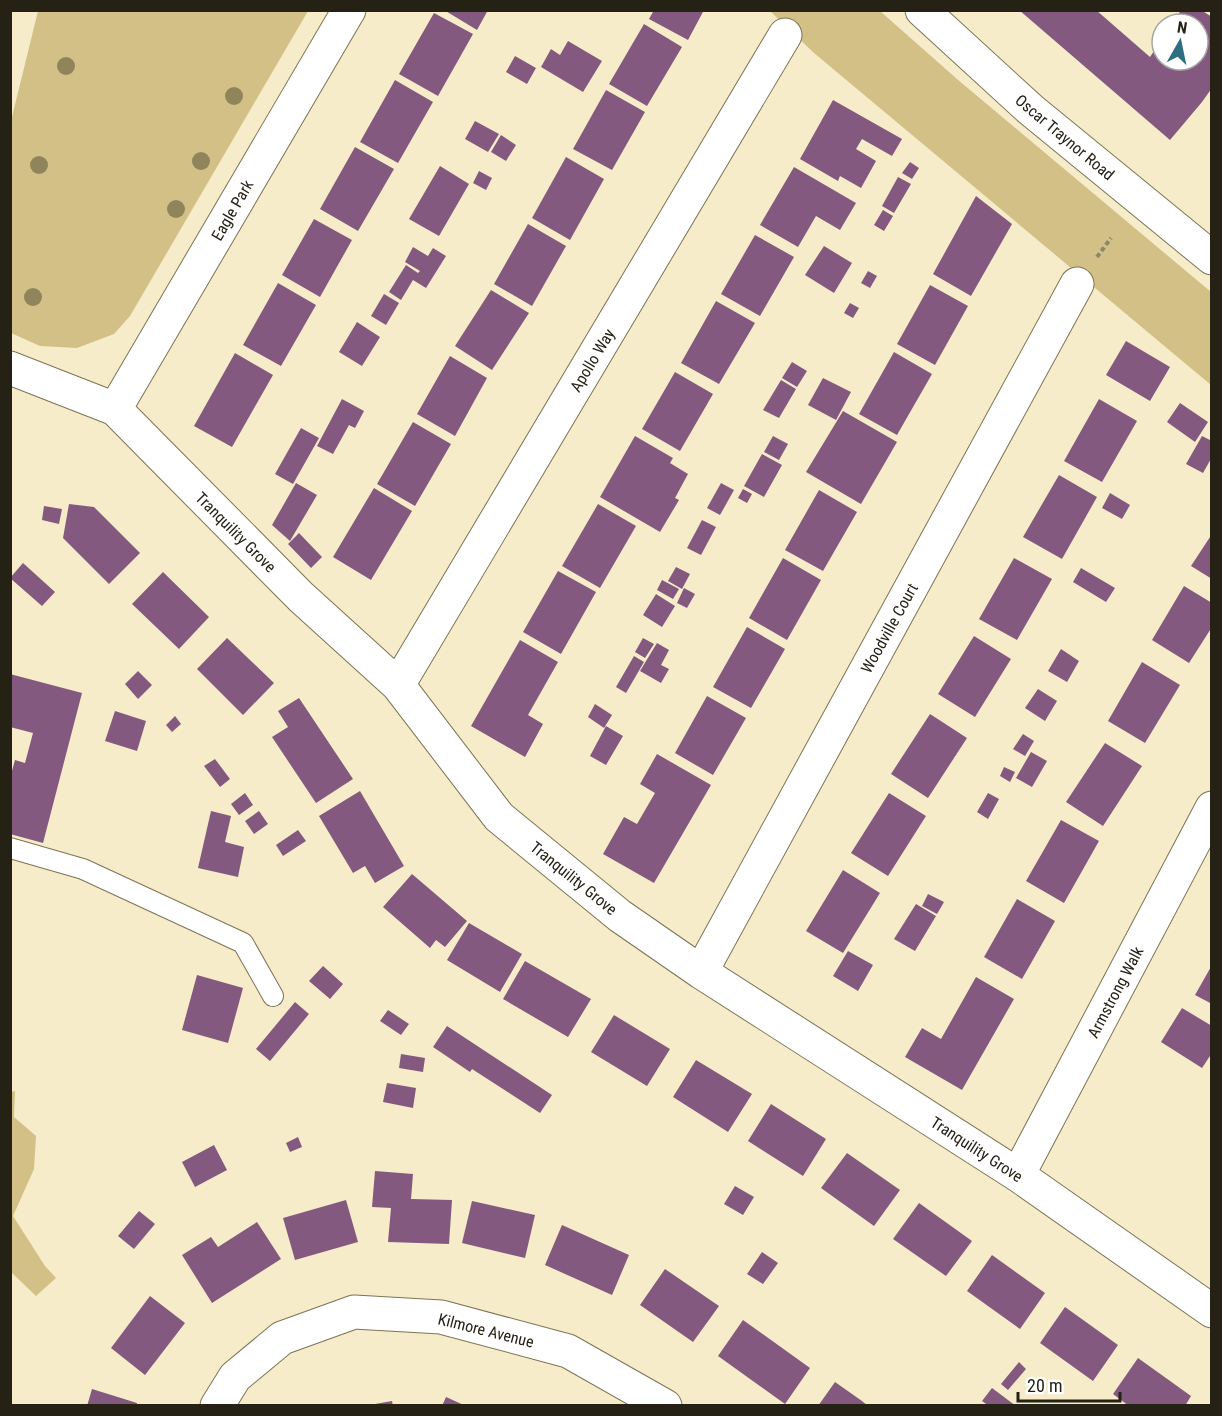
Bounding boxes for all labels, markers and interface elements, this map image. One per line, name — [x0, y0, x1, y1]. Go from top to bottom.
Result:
north arrow — [1150, 12, 1210, 72]
text: N — [1176, 18, 1189, 38]
street label: Oscar Traynor Road — [1011, 91, 1118, 184]
street label: Eagle Park — [207, 176, 258, 244]
street label: Apollo Way — [566, 325, 619, 395]
street label: Tranquility Grove — [191, 488, 280, 577]
street label: Woodville Court — [857, 580, 922, 676]
street label: Tranquility Grove — [527, 838, 621, 919]
street label: Armstrong Walk — [1083, 943, 1148, 1041]
street label: Tranquility Grove — [927, 1113, 1026, 1186]
street label: Kilmore Avenue — [436, 1309, 536, 1352]
scale bar — [1018, 1365, 1120, 1403]
text: 20 m — [1027, 1375, 1062, 1396]

